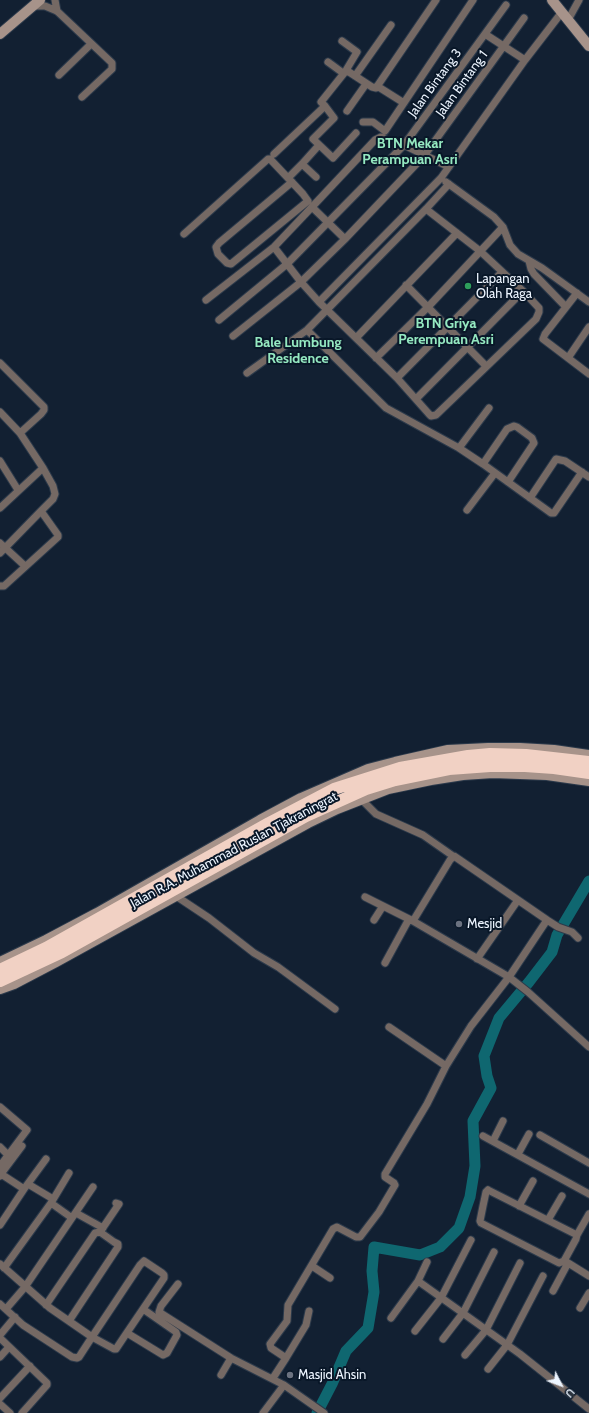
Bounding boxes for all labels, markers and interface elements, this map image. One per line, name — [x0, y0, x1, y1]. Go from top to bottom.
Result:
street label: Jalan Bintang 3 — [405, 46, 465, 120]
street label: Jalan Bintang 1 — [433, 48, 491, 120]
district label: BTN Mekar Perampuan Asri — [362, 136, 458, 168]
place label: Lapangan Olah Raga — [476, 271, 532, 302]
marker: Lapangan Olah Raga — [463, 281, 473, 291]
district label: BTN Griya Perempuan Asri — [398, 316, 494, 348]
district label: Bale Lumbung Residence — [255, 335, 341, 368]
street label: Jalan R.A. Muhammad Ruslan Tjakraningrat — [128, 789, 340, 911]
place label: Mesjid — [467, 916, 502, 932]
marker: Mesjid — [454, 919, 464, 929]
north arrow — [541, 1365, 581, 1405]
place label: Masjid Ahsin — [298, 1367, 366, 1383]
marker: Masjid Ahsin — [285, 1370, 295, 1380]
text: U — [562, 1385, 578, 1401]

